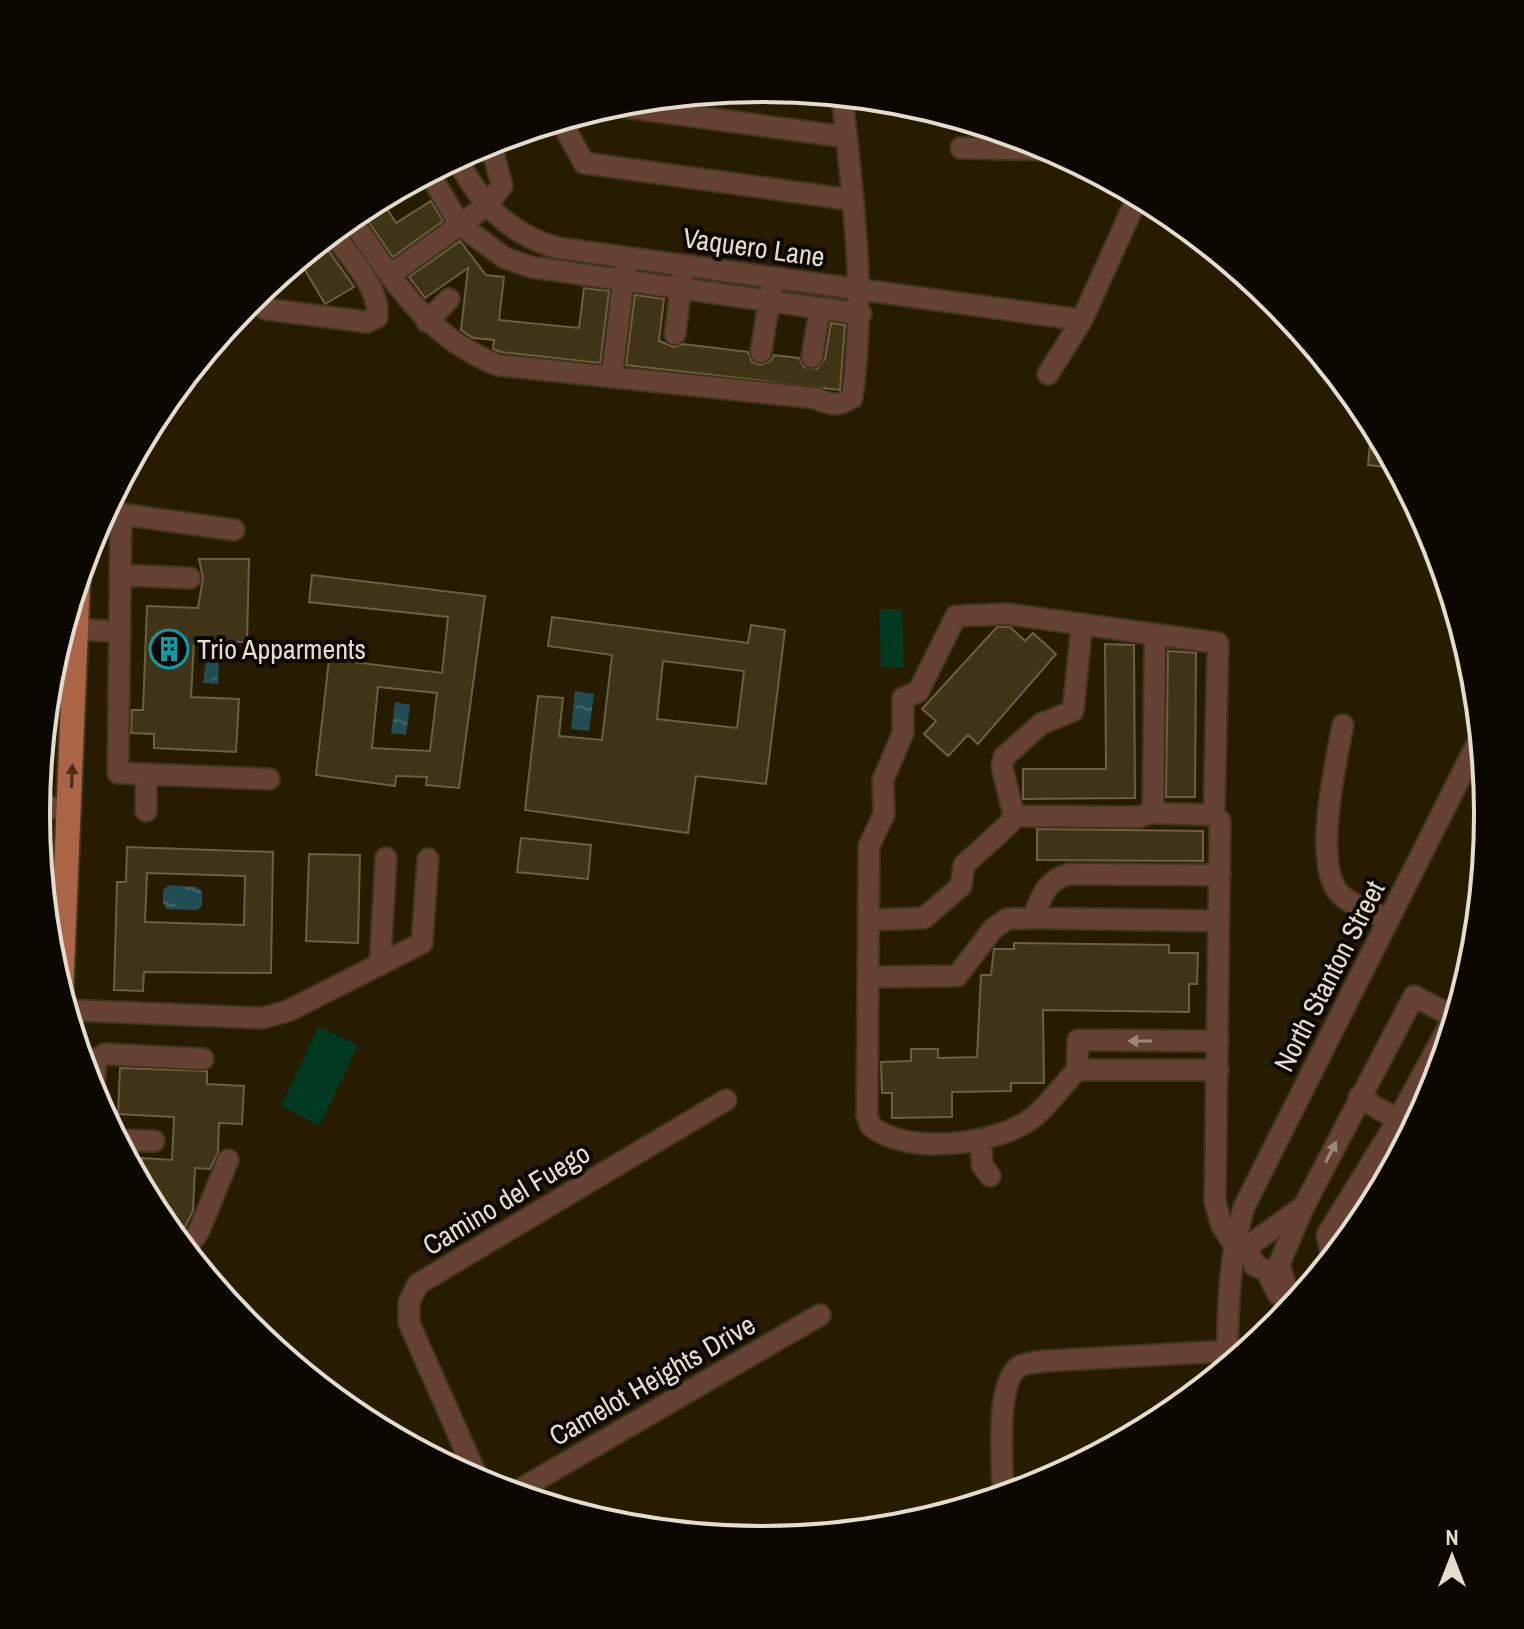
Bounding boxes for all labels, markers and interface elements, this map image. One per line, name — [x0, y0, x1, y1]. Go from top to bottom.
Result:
street label: Vaquero Lane — [681, 218, 827, 276]
building icon: Trio Apparments — [148, 628, 190, 670]
place label: Trio Apparments — [197, 630, 366, 668]
one-way arrow — [65, 763, 78, 788]
street label: North Stanton Street — [1265, 874, 1393, 1078]
one-way arrow — [1127, 1035, 1152, 1047]
street label: Camino del Fuego — [415, 1134, 597, 1264]
one-way arrow — [1325, 1140, 1338, 1163]
street label: Camelot Heights Drive — [542, 1305, 762, 1455]
north arrow — [1412, 1517, 1492, 1597]
text: N — [1445, 1522, 1459, 1552]

